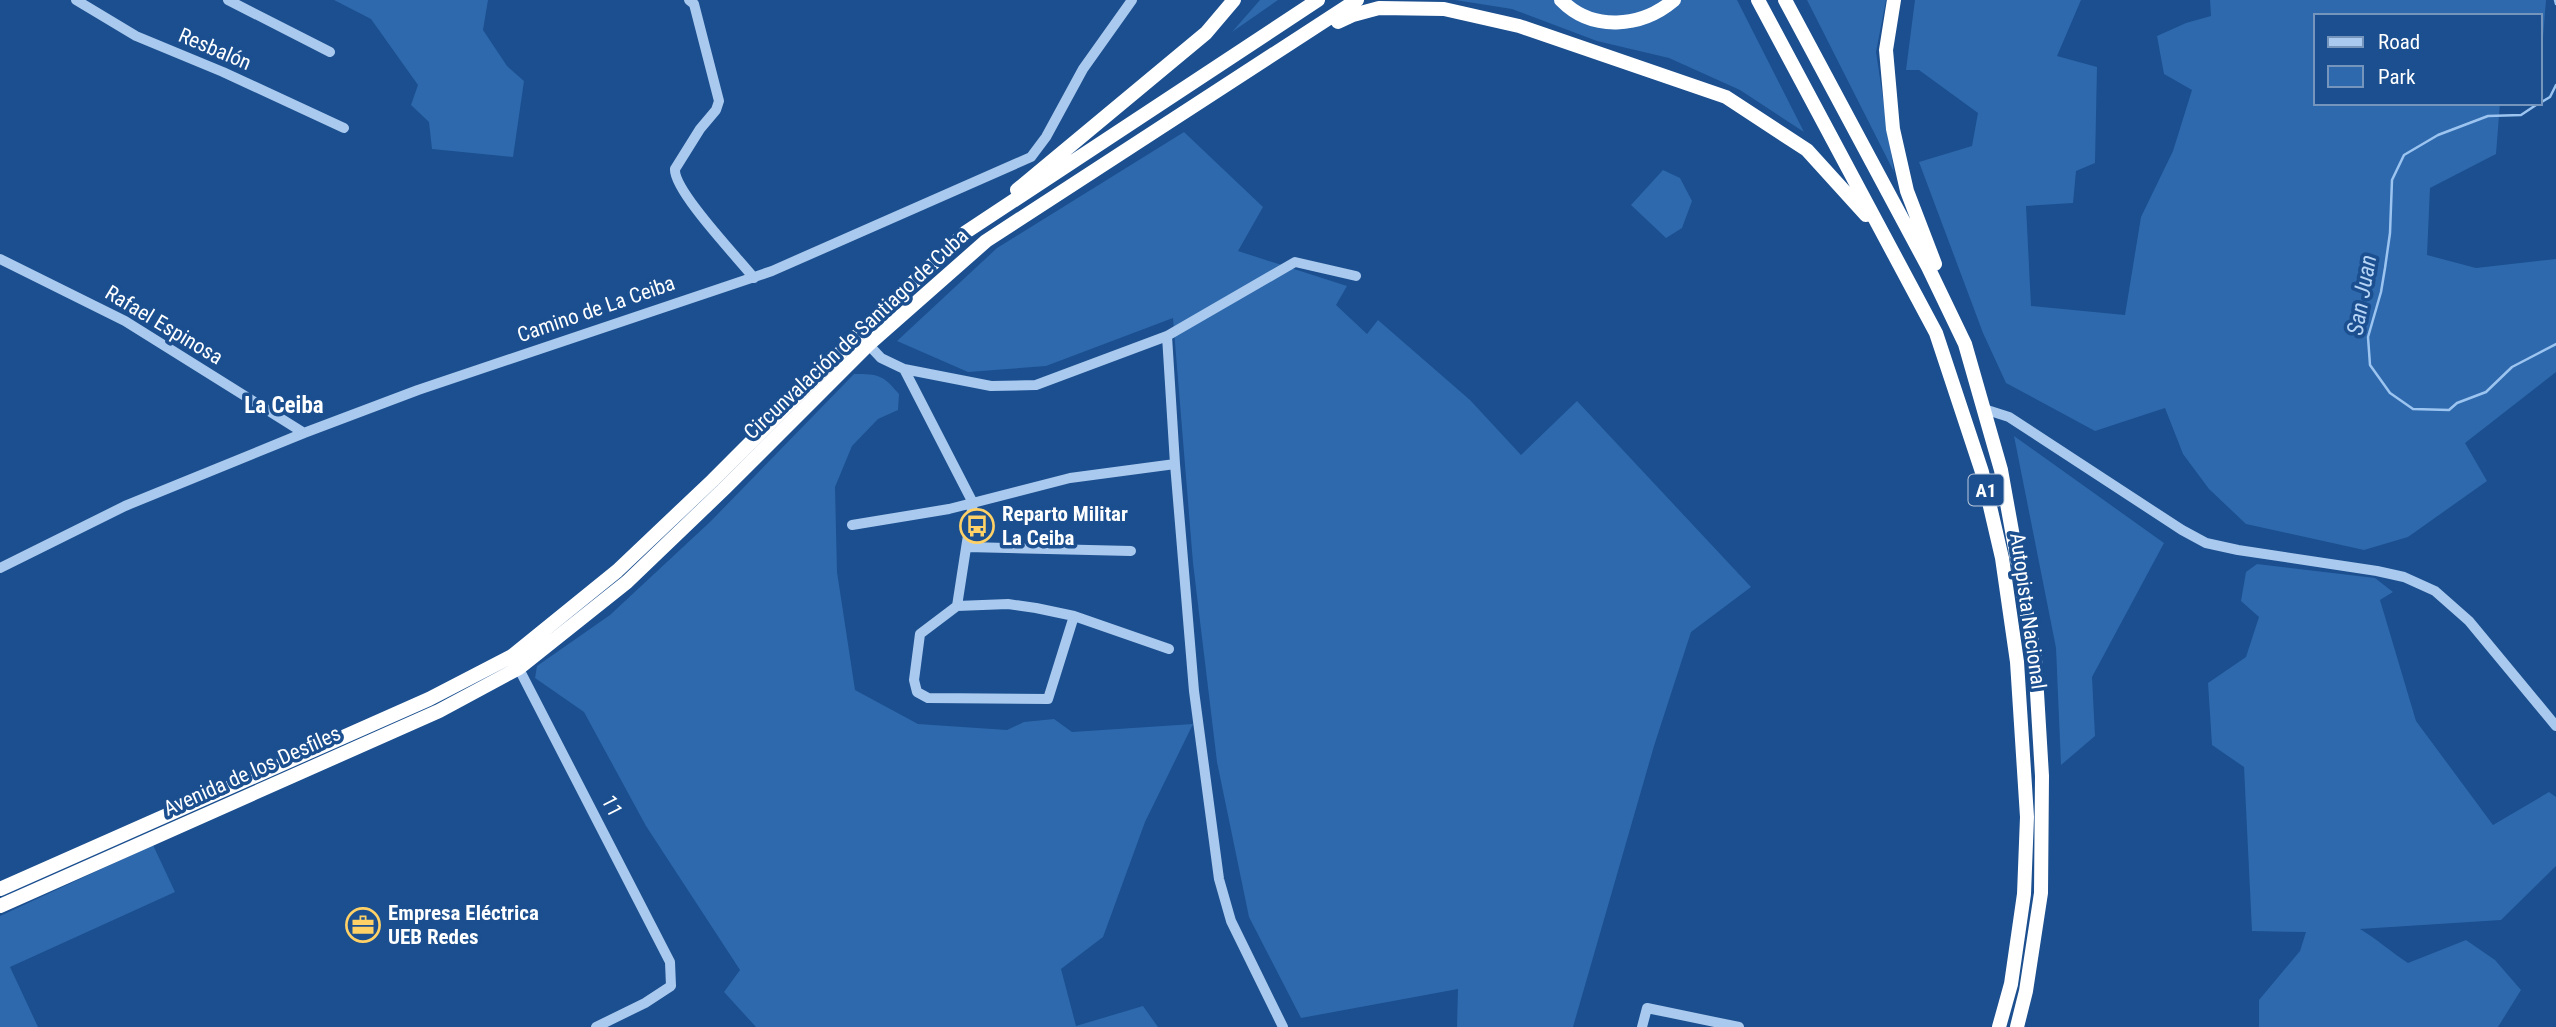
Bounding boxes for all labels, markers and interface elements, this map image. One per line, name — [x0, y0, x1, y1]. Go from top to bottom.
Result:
legend — [2314, 14, 2542, 105]
street label: Resbalón — [175, 23, 255, 75]
text: Road — [2378, 30, 2420, 54]
text: Park — [2378, 65, 2416, 89]
street label: Circunvalación de Santiago de Cuba — [739, 224, 973, 444]
water label: San Juan — [2342, 253, 2382, 337]
street label: Camino de La Ceiba — [514, 271, 678, 347]
street label: Rafael Espinosa — [101, 280, 227, 370]
district label: La Ceiba — [244, 392, 324, 419]
road number: A1 — [1968, 475, 2004, 505]
place label: Reparto Militar La Ceiba — [1002, 502, 1128, 550]
bus stop icon: Reparto Militar La Ceiba — [958, 507, 996, 545]
street label: Autopista Nacional — [2005, 531, 2051, 691]
street label: Avenida de los Desfiles — [160, 721, 344, 821]
street label: 11 — [597, 791, 627, 821]
place label: Empresa Eléctrica UEB Redes — [388, 901, 539, 949]
office icon: Empresa Eléctrica UEB Redes — [344, 906, 382, 944]

